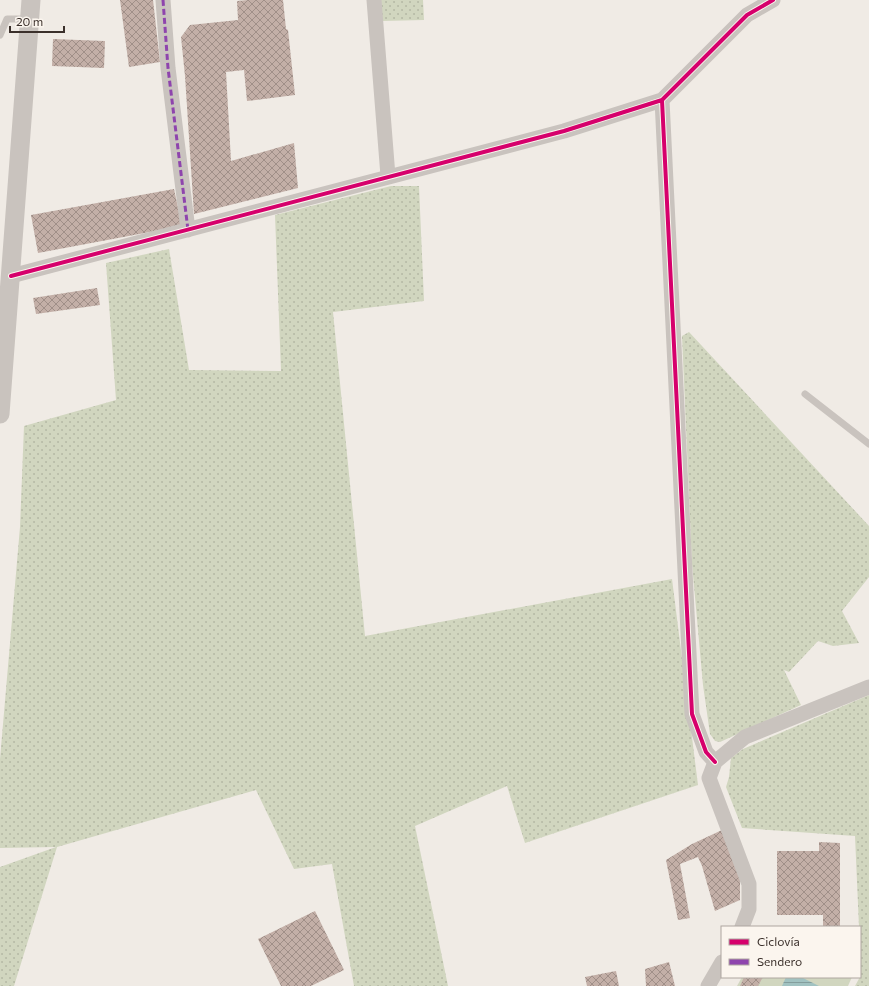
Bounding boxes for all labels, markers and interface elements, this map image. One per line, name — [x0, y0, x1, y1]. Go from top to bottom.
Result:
scale bar — [10, 8, 64, 34]
text: 20 m — [16, 14, 43, 28]
legend — [721, 926, 861, 978]
text: Ciclovía — [757, 934, 800, 948]
text: Sendero — [757, 954, 802, 968]

